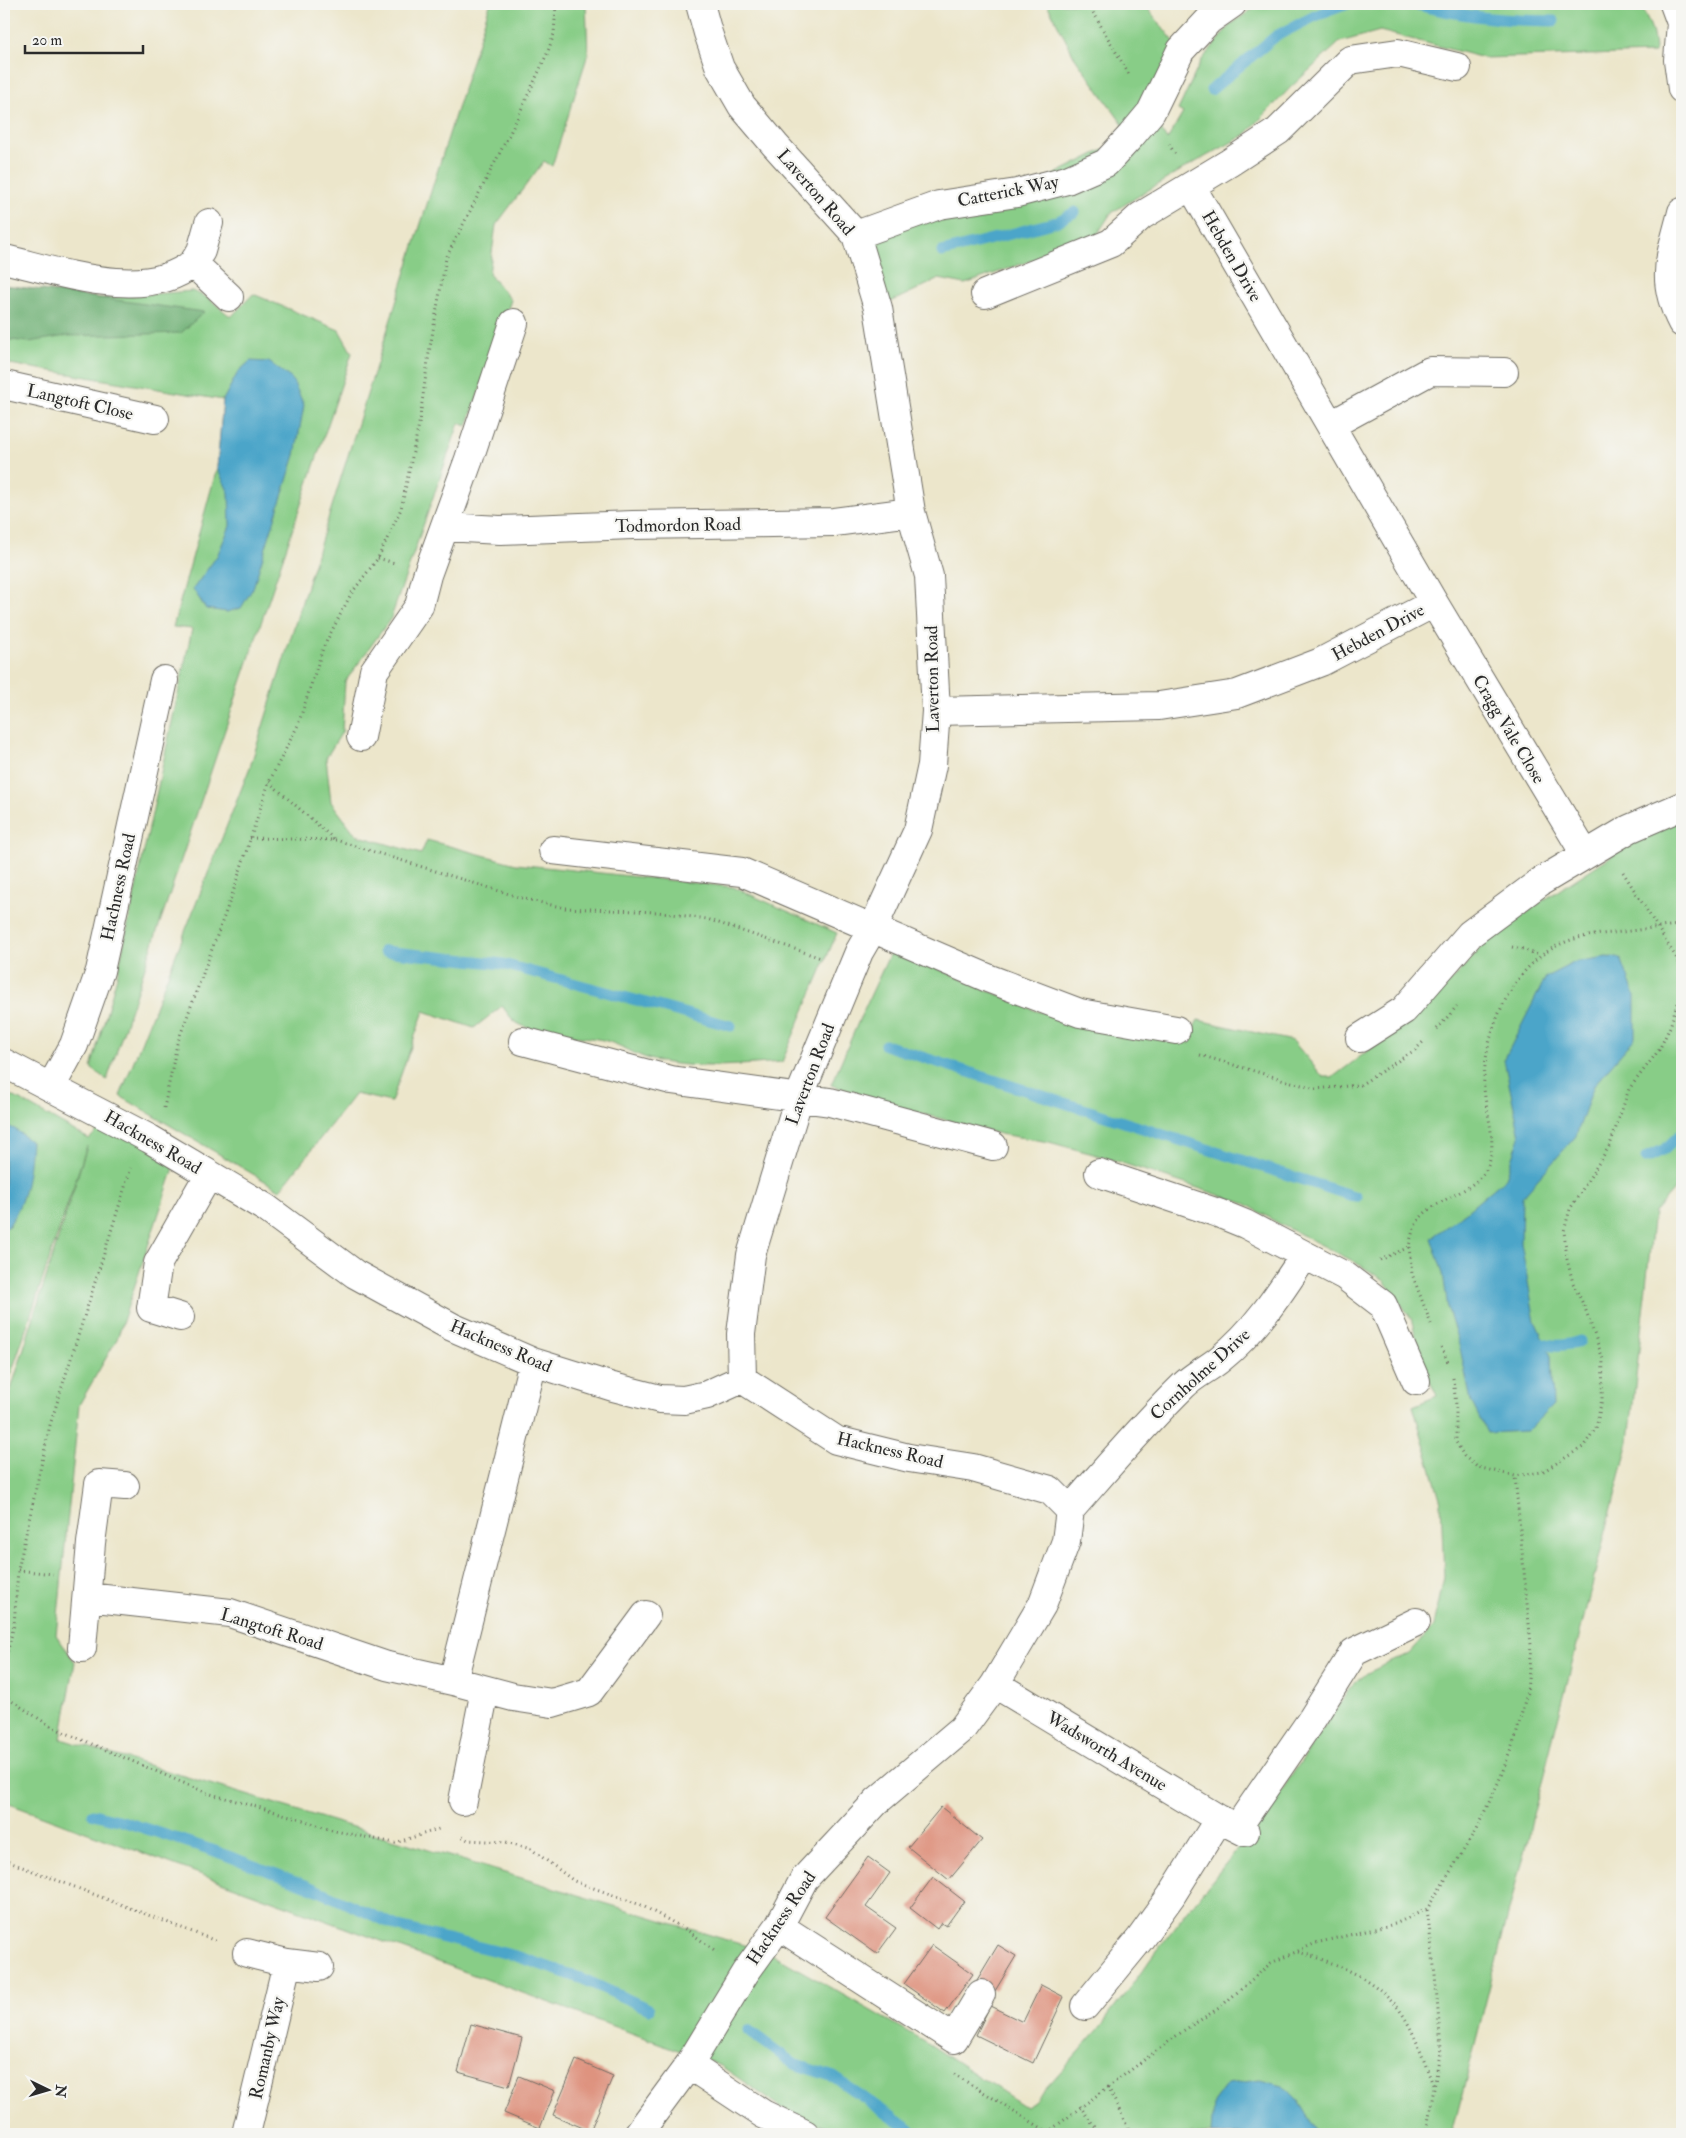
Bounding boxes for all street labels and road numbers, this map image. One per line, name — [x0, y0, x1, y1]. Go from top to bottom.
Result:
street label: Laverton Road — [772, 144, 860, 240]
street label: Catterick Way — [956, 170, 1062, 213]
street label: Hebden Drive — [1196, 207, 1267, 306]
street label: Langtoft Close — [24, 379, 136, 426]
street label: Todmordon Road — [615, 513, 741, 538]
street label: Hebden Drive — [1328, 598, 1429, 666]
street label: Laverton Road — [920, 625, 945, 733]
street label: Cragg Vale Close — [1467, 671, 1550, 788]
street label: Hachness Road — [96, 831, 141, 943]
street label: Laverton Road — [781, 1020, 840, 1128]
street label: Hackness Road — [100, 1105, 206, 1180]
street label: Hackness Road — [446, 1315, 555, 1378]
street label: Cornholme Drive — [1145, 1323, 1256, 1425]
street label: Hackness Road — [834, 1427, 945, 1474]
street label: Langtoft Road — [218, 1603, 326, 1656]
street label: Wadsworth Avenue — [1041, 1706, 1172, 1797]
street label: Hackness Road — [742, 1867, 821, 1970]
street label: Romanby Way — [245, 1994, 291, 2101]

